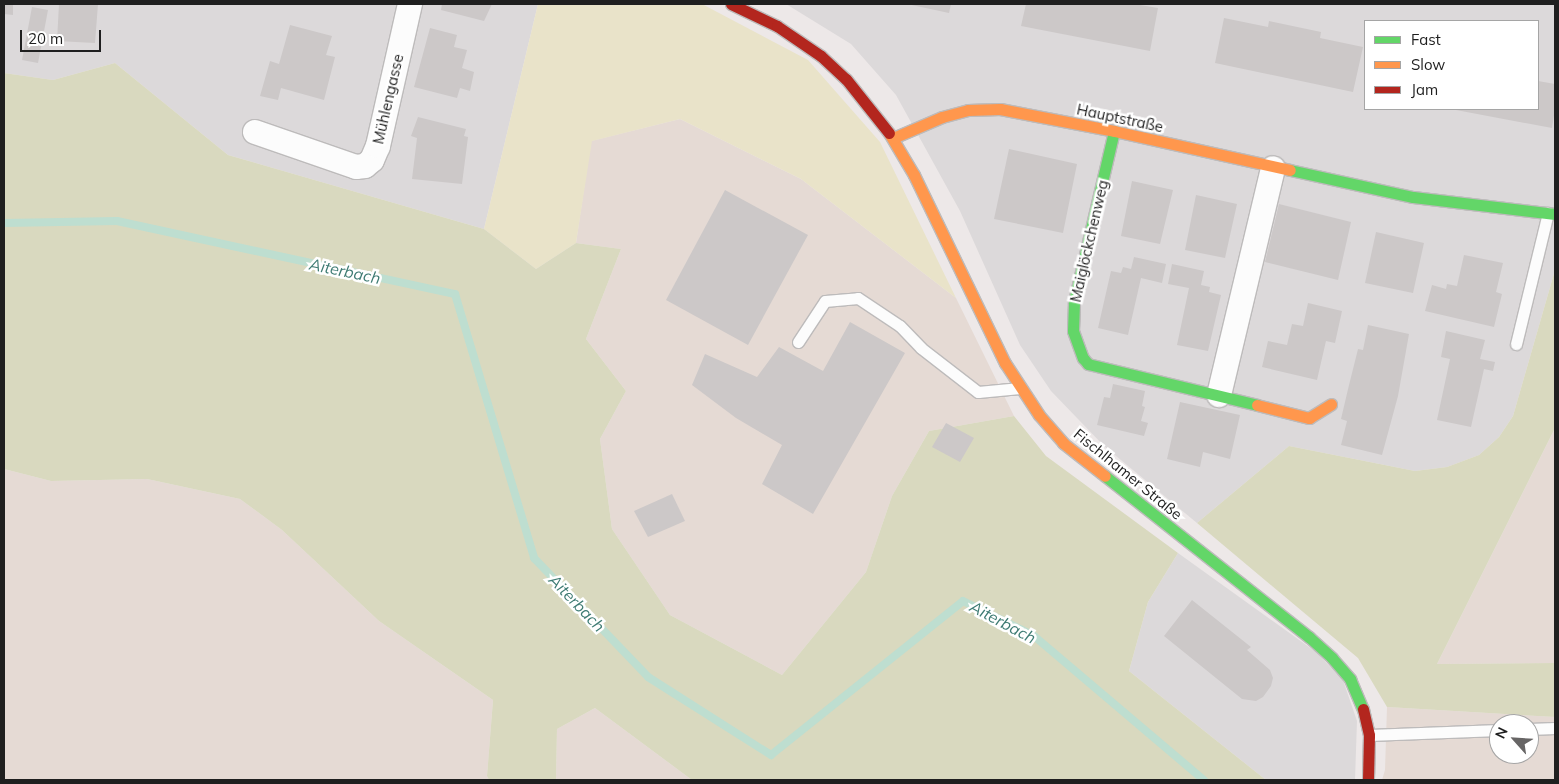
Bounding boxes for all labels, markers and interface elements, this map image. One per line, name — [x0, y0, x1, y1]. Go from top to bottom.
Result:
scale bar — [22, 20, 104, 52]
legend — [1364, 20, 1539, 110]
text: 20 m — [28, 29, 63, 48]
text: Fast — [1411, 30, 1441, 49]
street label: Mühlengasse — [369, 52, 407, 146]
text: Slow — [1411, 55, 1445, 74]
text: Jam — [1411, 80, 1438, 99]
street label: Hauptstraße — [1075, 100, 1165, 136]
street label: Maiglöckchenweg — [1066, 178, 1112, 304]
water label: Aiterbach — [308, 254, 382, 288]
street label: Fischlhamer Straße — [1070, 425, 1186, 523]
water label: Aiterbach — [545, 570, 609, 636]
water label: Aiterbach — [967, 597, 1039, 647]
north arrow — [1489, 714, 1539, 764]
text: N — [1491, 724, 1512, 742]

